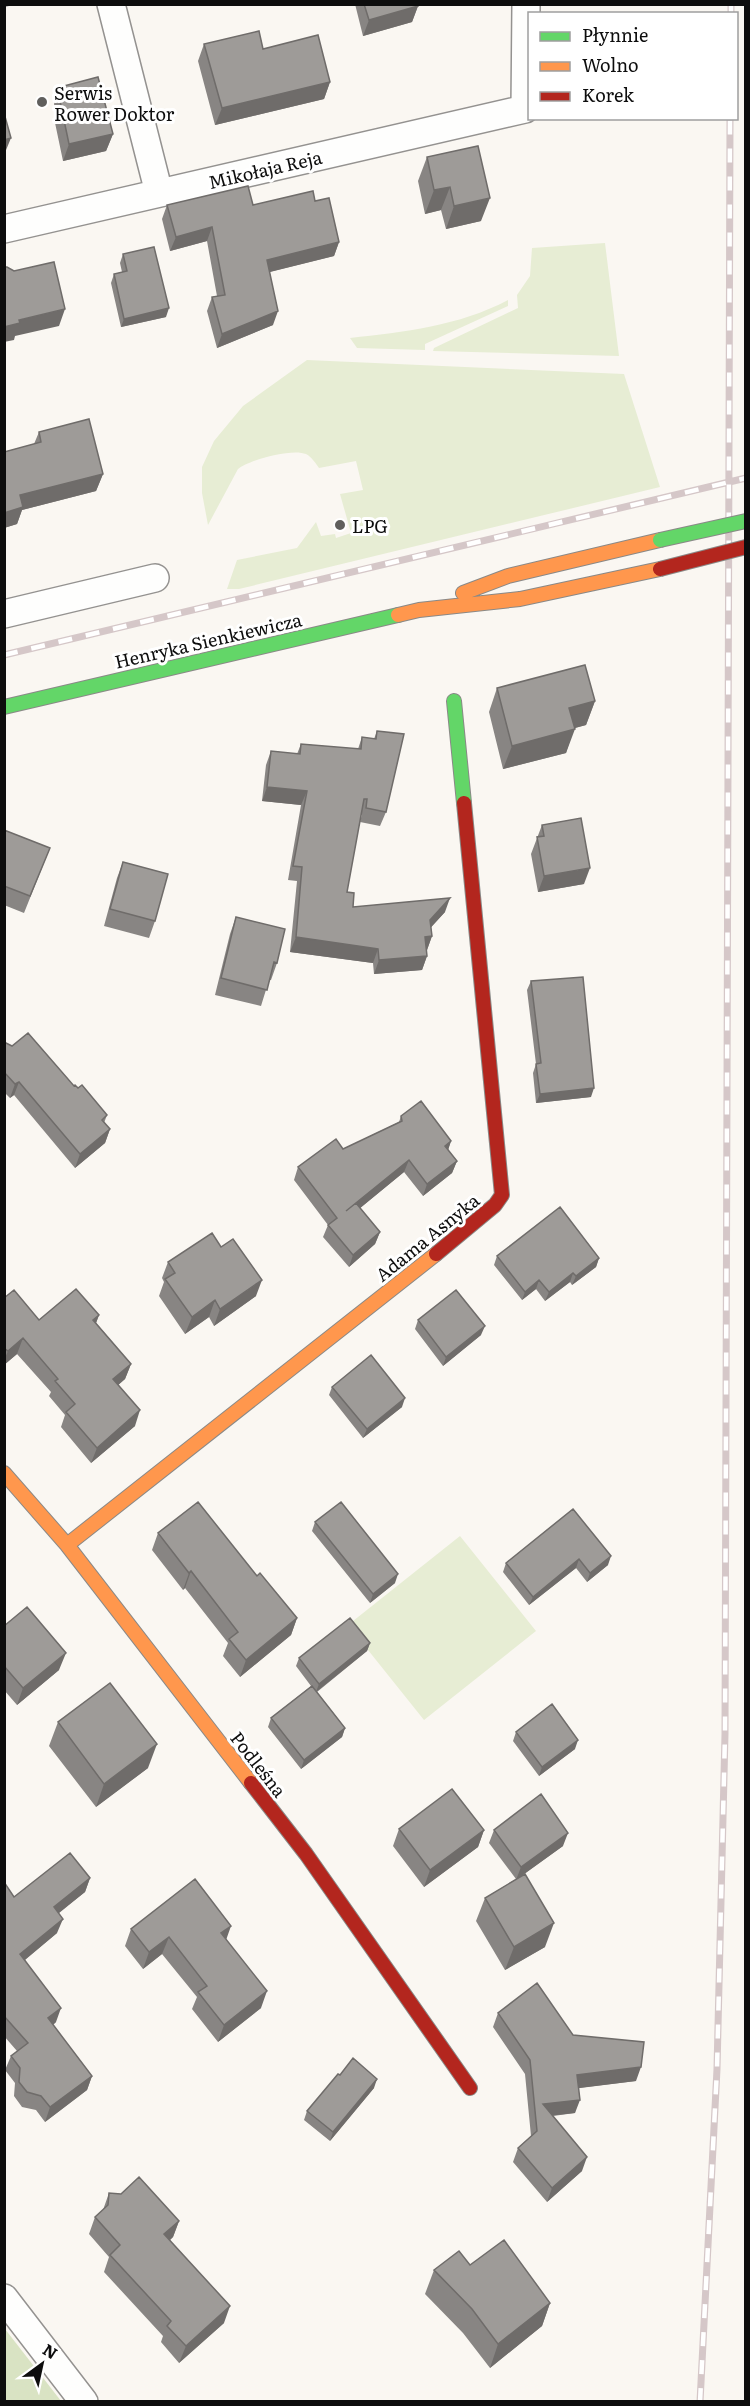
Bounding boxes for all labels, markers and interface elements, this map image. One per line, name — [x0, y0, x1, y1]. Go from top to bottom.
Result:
legend — [528, 12, 738, 120]
text: Płynnie — [582, 21, 648, 48]
text: Wolno — [582, 51, 639, 78]
place label: Serwis Rower Doktor — [54, 79, 175, 127]
text: Korek — [582, 81, 635, 108]
marker: Serwis Rower Doktor — [35, 95, 49, 109]
street label: Mikołaja Reja — [206, 143, 325, 195]
place label: LPG — [352, 512, 388, 539]
marker: LPG — [333, 518, 347, 532]
street label: Henryka Sienkiewicza — [112, 605, 305, 675]
street label: Adama Asnyka — [369, 1186, 485, 1288]
street label: Podleśna — [225, 1725, 294, 1803]
north arrow — [12, 2334, 72, 2394]
text: N — [39, 2337, 63, 2364]

